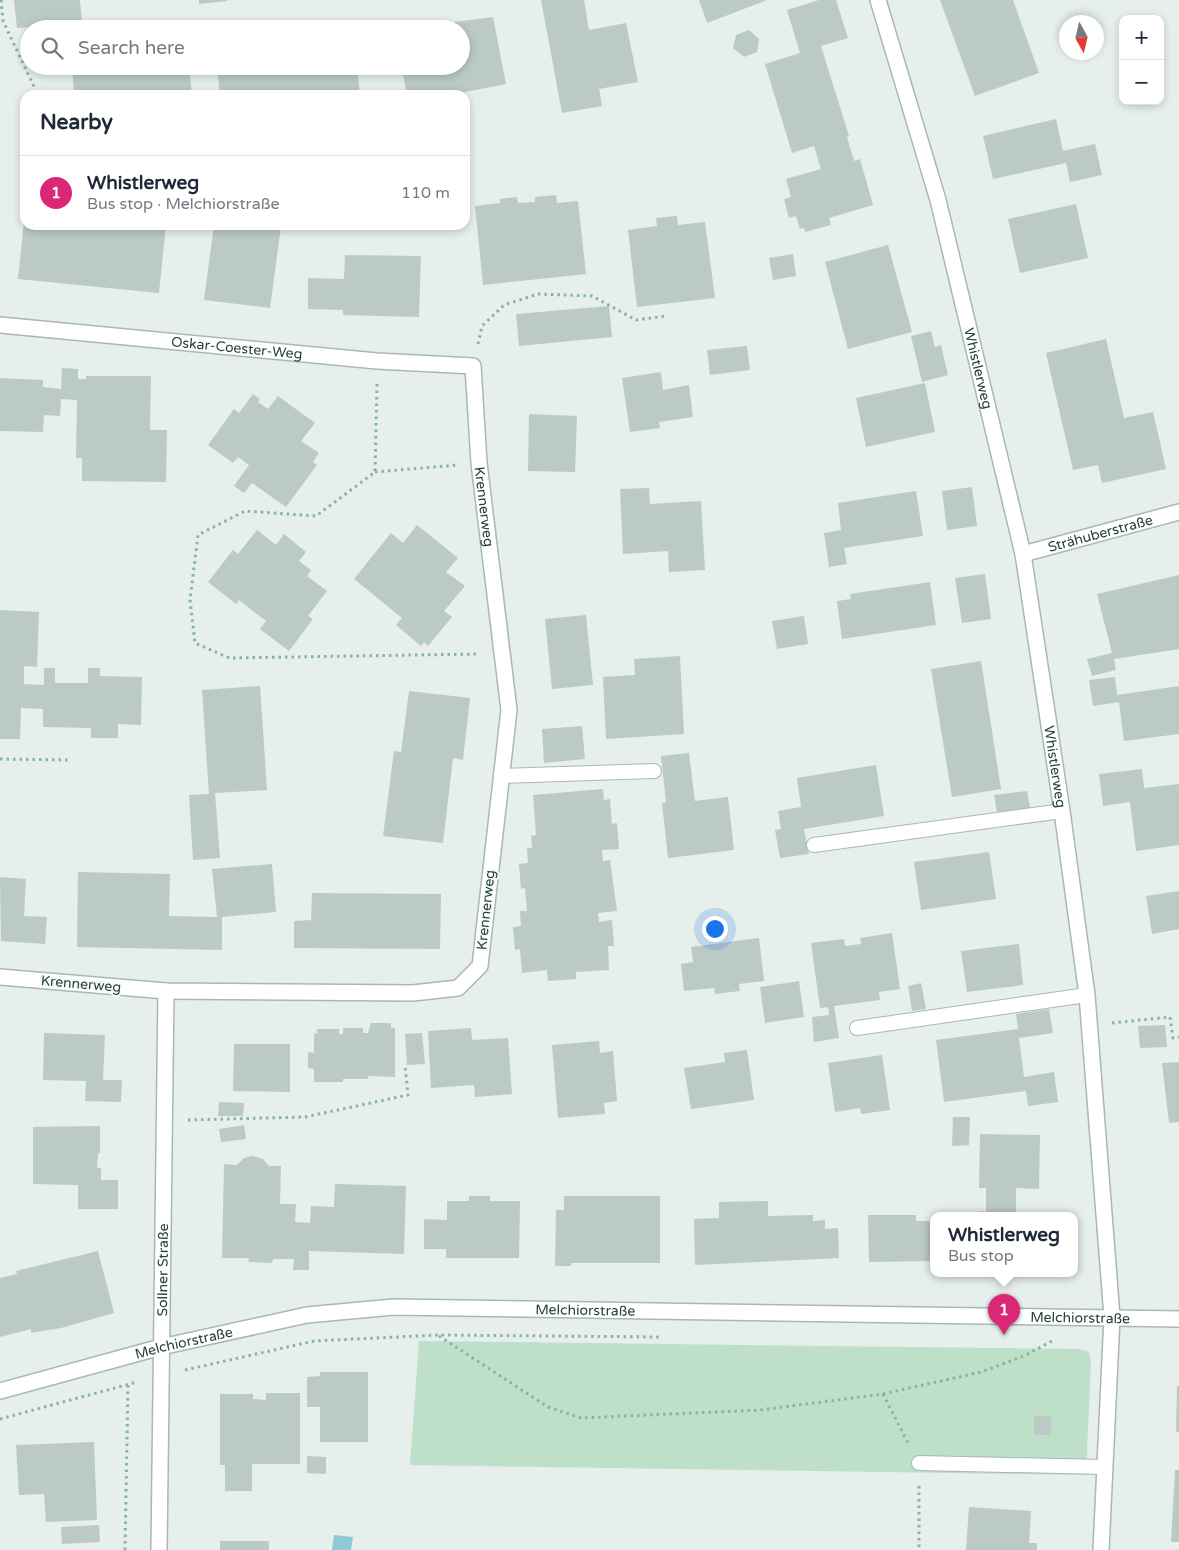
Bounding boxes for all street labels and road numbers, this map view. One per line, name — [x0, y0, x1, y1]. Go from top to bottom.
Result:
street label: Whistlerweg — [961, 326, 996, 411]
street label: Oskar-Coester-Weg — [171, 333, 303, 362]
street label: Krennerweg — [471, 466, 498, 548]
street label: Strähuberstraße — [1046, 511, 1155, 555]
street label: Whistlerweg — [1041, 724, 1070, 809]
street label: Krennerweg — [473, 869, 499, 951]
street label: Krennerweg — [40, 972, 122, 996]
street label: Sollner Straße — [153, 1223, 172, 1317]
street label: Melchiorstraße — [535, 1301, 635, 1319]
street label: Melchiorstraße — [1030, 1308, 1130, 1327]
street label: Melchiorstraße — [133, 1323, 234, 1362]

